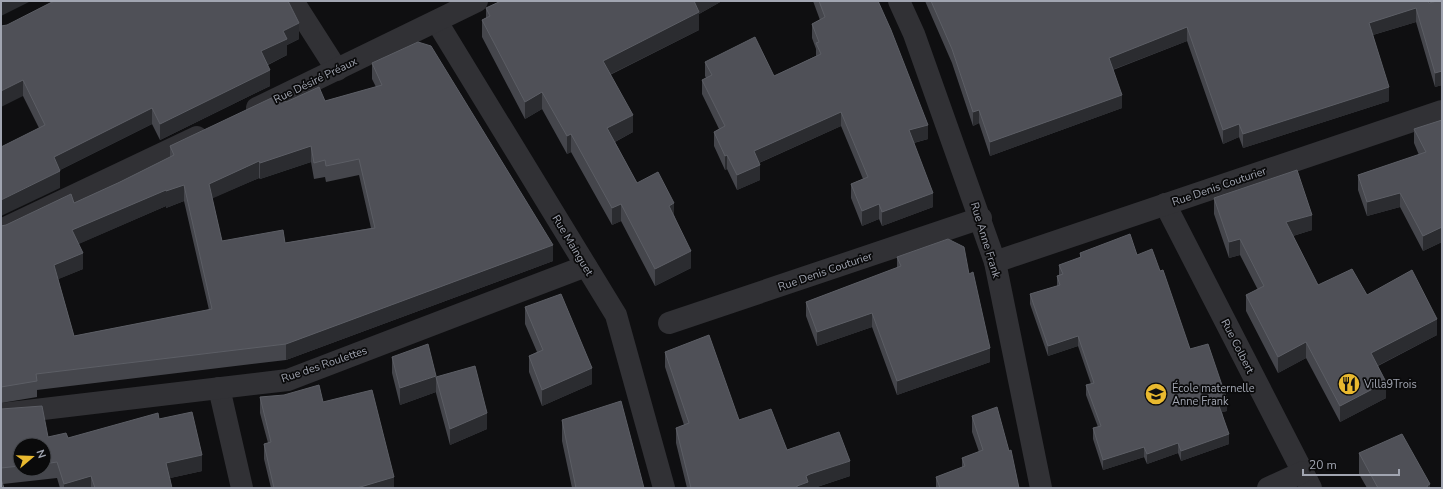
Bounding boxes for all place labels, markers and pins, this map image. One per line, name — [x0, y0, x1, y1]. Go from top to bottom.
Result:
restaurant icon: Villa9Trois — [1336, 371, 1362, 397]
place label: Villa9Trois — [1363, 377, 1417, 392]
place label: École maternelle Anne Frank — [1172, 380, 1255, 409]
school or university icon: École maternelle Anne Frank — [1143, 381, 1169, 407]

